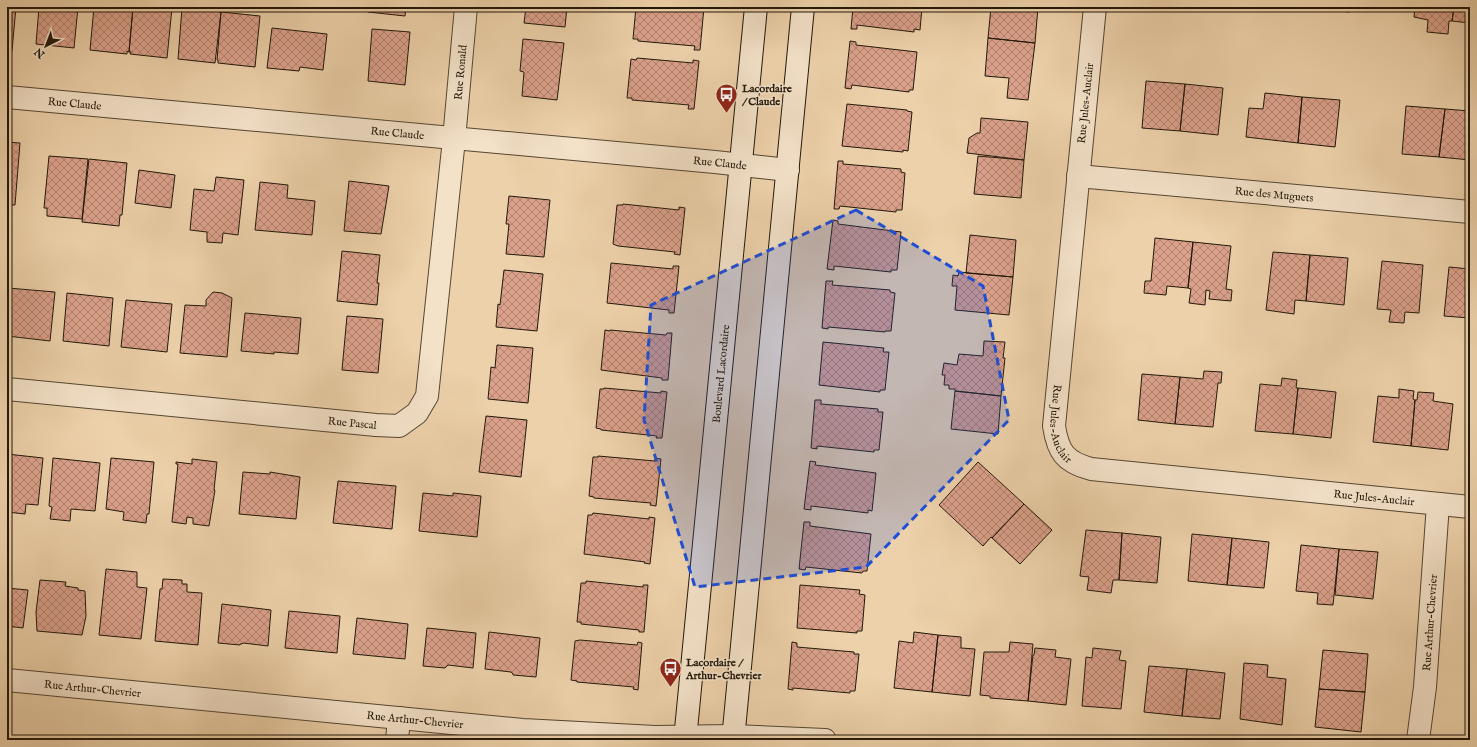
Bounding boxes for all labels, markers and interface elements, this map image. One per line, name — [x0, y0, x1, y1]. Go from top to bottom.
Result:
north arrow — [26, 26, 66, 66]
text: N — [31, 44, 49, 62]
street label: Rue Ronald — [452, 44, 471, 101]
street label: Rue Jules-Auclair — [1075, 62, 1097, 144]
bus stop icon: Lacordaire / Claude — [714, 81, 740, 114]
place label: Lacordaire / Claude — [741, 82, 792, 109]
street label: Rue Claude — [47, 95, 102, 114]
street label: Rue Claude — [370, 124, 425, 143]
street label: Rue Claude — [692, 154, 747, 173]
street label: Rue des Muguets — [1234, 184, 1314, 206]
street label: Boulevard Lacordaire — [710, 324, 733, 424]
street label: Rue Jules-Auclair — [1046, 384, 1074, 467]
street label: Rue Pascal — [327, 414, 377, 433]
street label: Rue Jules-Auclair — [1333, 487, 1415, 509]
street label: Rue Arthur-Chevrier — [1420, 574, 1441, 672]
bus stop icon: Lacordaire / Arthur-Chevrier — [658, 655, 684, 688]
place label: Lacordaire / Arthur-Chevrier — [685, 656, 762, 683]
street label: Rue Arthur-Chevrier — [43, 678, 142, 701]
street label: Rue Arthur-Chevrier — [366, 709, 464, 732]

